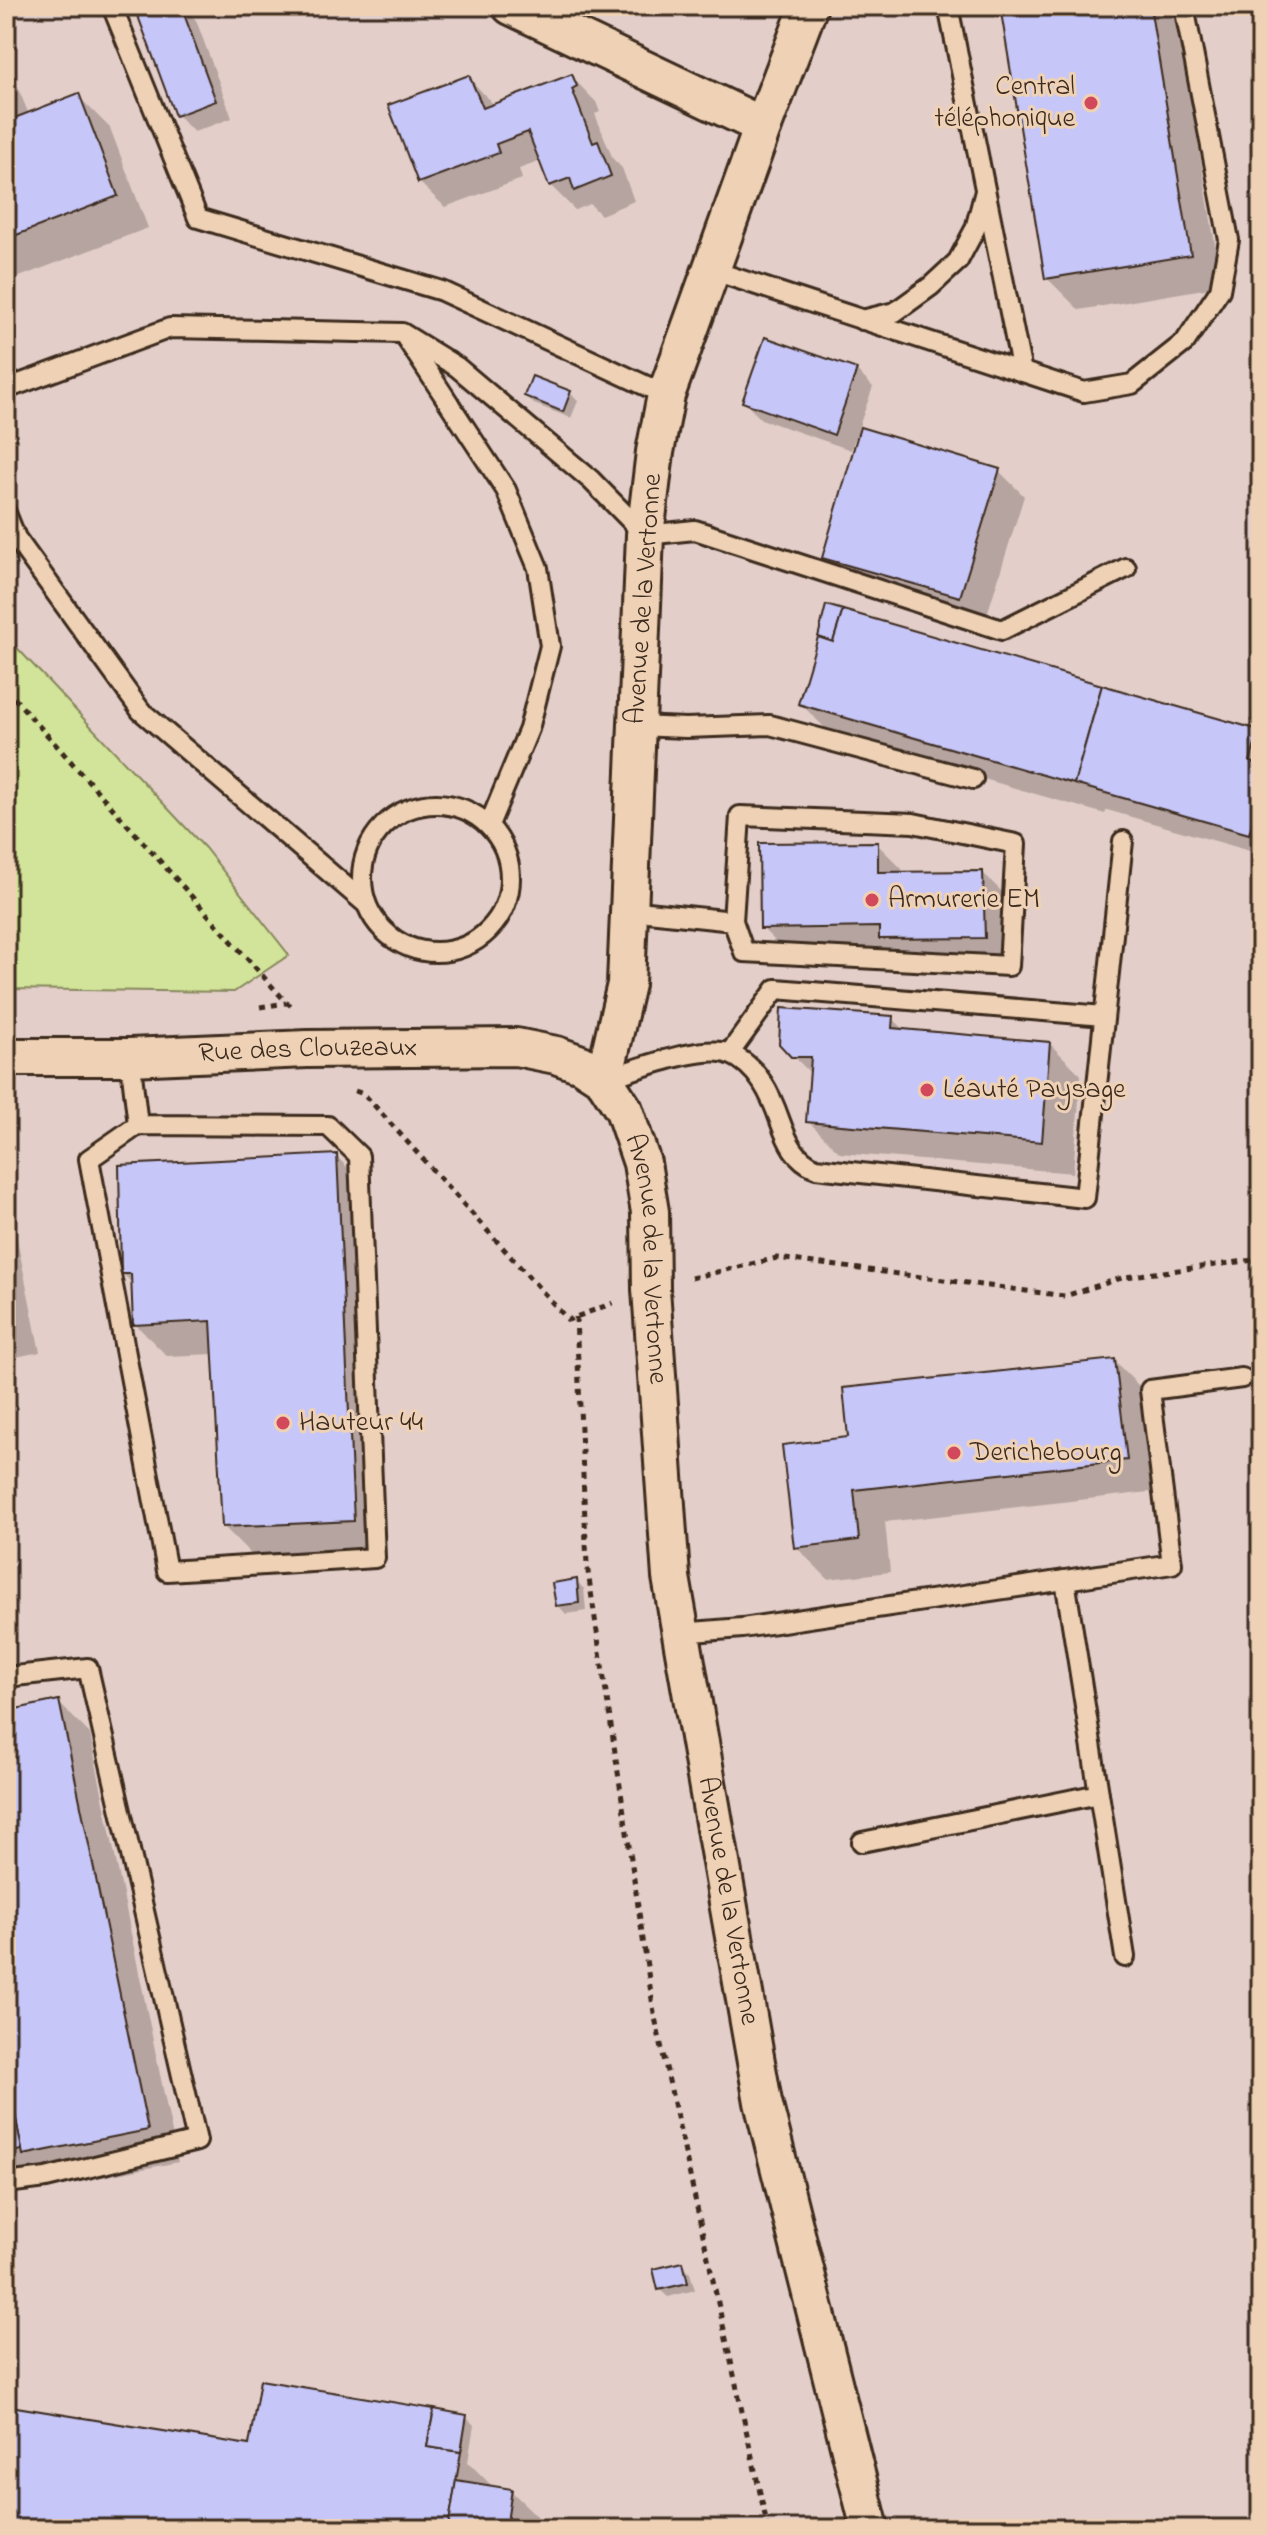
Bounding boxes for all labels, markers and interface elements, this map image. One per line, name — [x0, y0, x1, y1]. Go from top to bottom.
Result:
place label: Central téléphonique — [935, 67, 1075, 140]
marker: Central téléphonique — [1082, 94, 1100, 112]
street label: Avenue de la Vertonne — [616, 472, 674, 726]
place label: Armurerie EM — [888, 880, 1040, 921]
marker: Armurerie EM — [863, 891, 881, 909]
street label: Rue des Clouzeaux — [197, 1027, 418, 1074]
place label: Léauté Paysage — [943, 1070, 1126, 1111]
marker: Léauté Paysage — [918, 1081, 936, 1099]
street label: Avenue de la Vertonne — [613, 1128, 678, 1386]
place label: Hauteur 44 — [299, 1403, 423, 1444]
marker: Hauteur 44 — [274, 1414, 292, 1432]
place label: Derichebourg — [969, 1433, 1122, 1474]
marker: Derichebourg — [945, 1444, 963, 1462]
street label: Avenue de la Vertonne — [686, 1773, 770, 2029]

